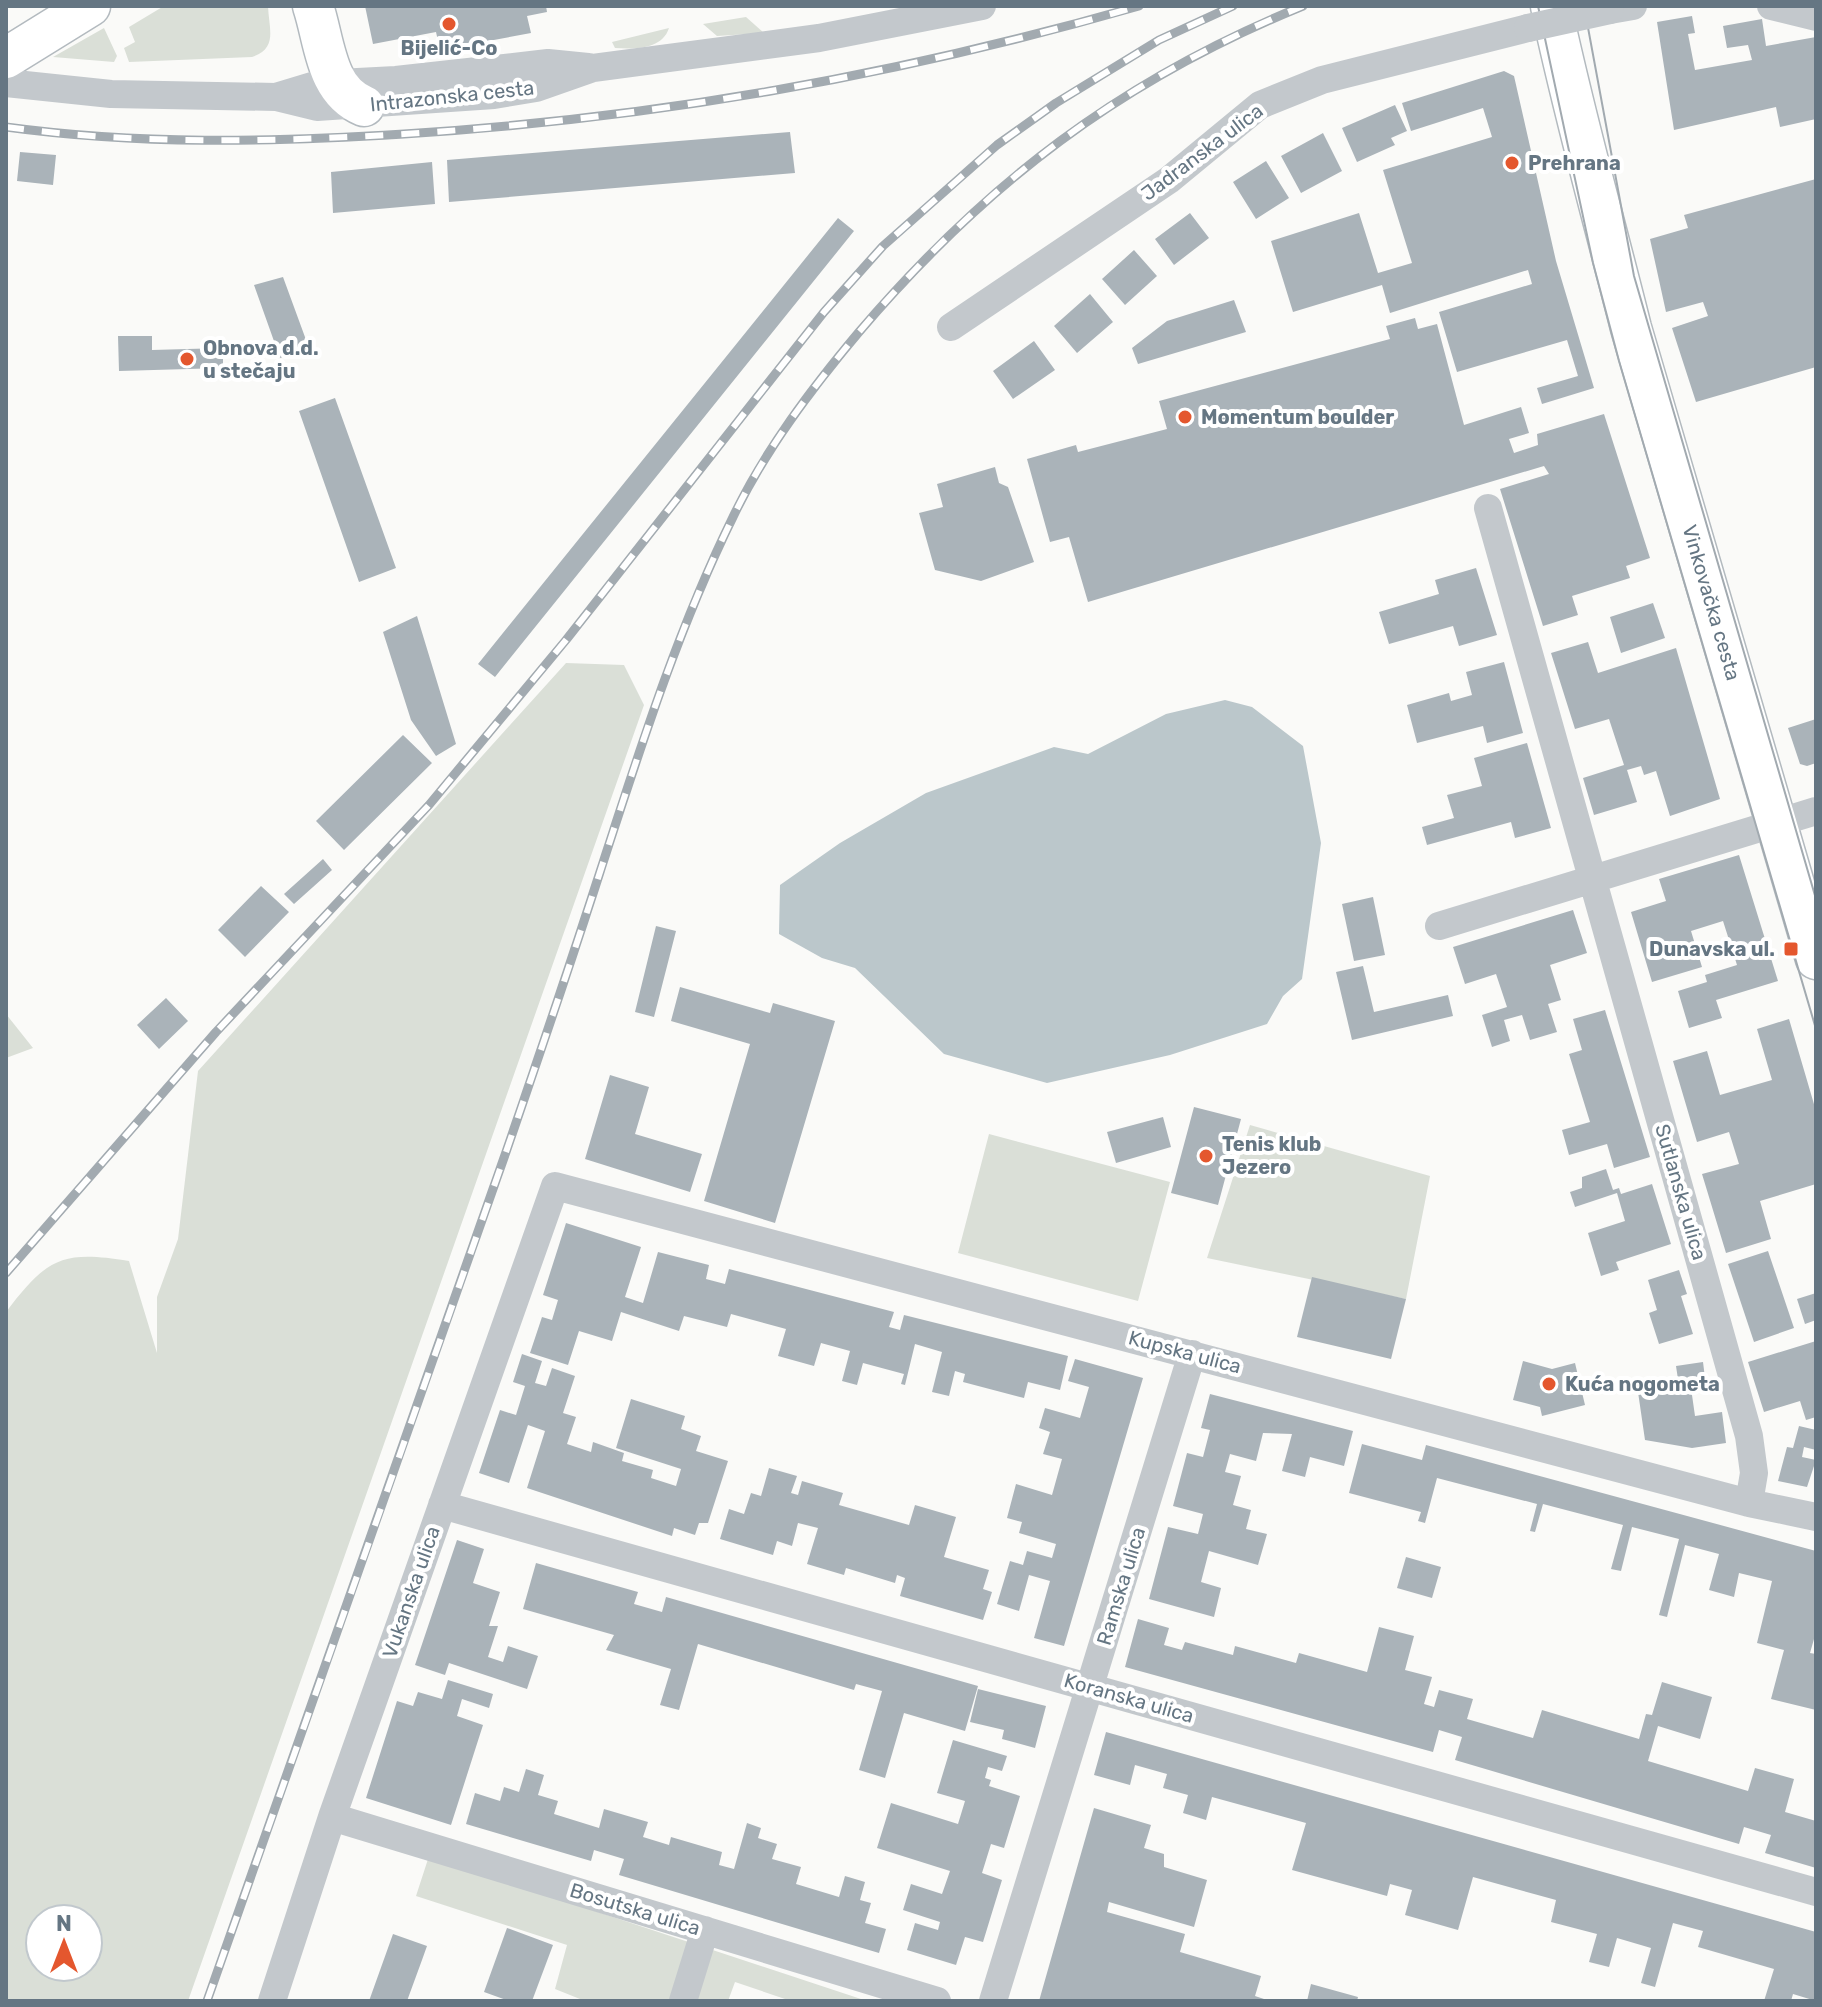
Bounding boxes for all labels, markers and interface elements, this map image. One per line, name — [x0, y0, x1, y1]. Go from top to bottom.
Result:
marker: Bijelić-Co — [440, 15, 458, 33]
place label: Bijelić-Co — [401, 36, 497, 60]
street label: Intrazonska cesta — [369, 75, 535, 117]
street label: Jadranska ulica — [1136, 98, 1268, 206]
place label: Prehrana — [1528, 151, 1621, 175]
marker: Prehrana — [1503, 154, 1521, 172]
place label: Obnova d.d. u stečaju — [203, 336, 319, 383]
marker: Obnova d.d. u stečaju — [178, 350, 196, 368]
place label: Momentum boulder — [1201, 405, 1394, 429]
marker: Momentum boulder — [1176, 408, 1194, 426]
street label: Vinkovačka cesta — [1677, 522, 1746, 683]
place label: Dunavska ul. — [1649, 937, 1775, 961]
marker: Dunavska ul. — [1782, 940, 1800, 958]
street label: Sutlanska ulica — [1650, 1121, 1712, 1263]
place label: Tenis klub Jezero — [1222, 1132, 1321, 1179]
marker: Tenis klub Jezero — [1197, 1147, 1215, 1165]
street label: Kupska ulica — [1126, 1325, 1244, 1379]
place label: Kuća nogometa — [1565, 1372, 1720, 1396]
marker: Kuća nogometa — [1540, 1375, 1558, 1393]
street label: Vukanska ulica — [377, 1523, 445, 1661]
street label: Ramska ulica — [1092, 1524, 1150, 1648]
street label: Koranska ulica — [1061, 1668, 1197, 1728]
street label: Bosutska ulica — [567, 1878, 703, 1940]
north arrow — [24, 1903, 104, 1983]
text: N — [56, 1910, 72, 1937]

